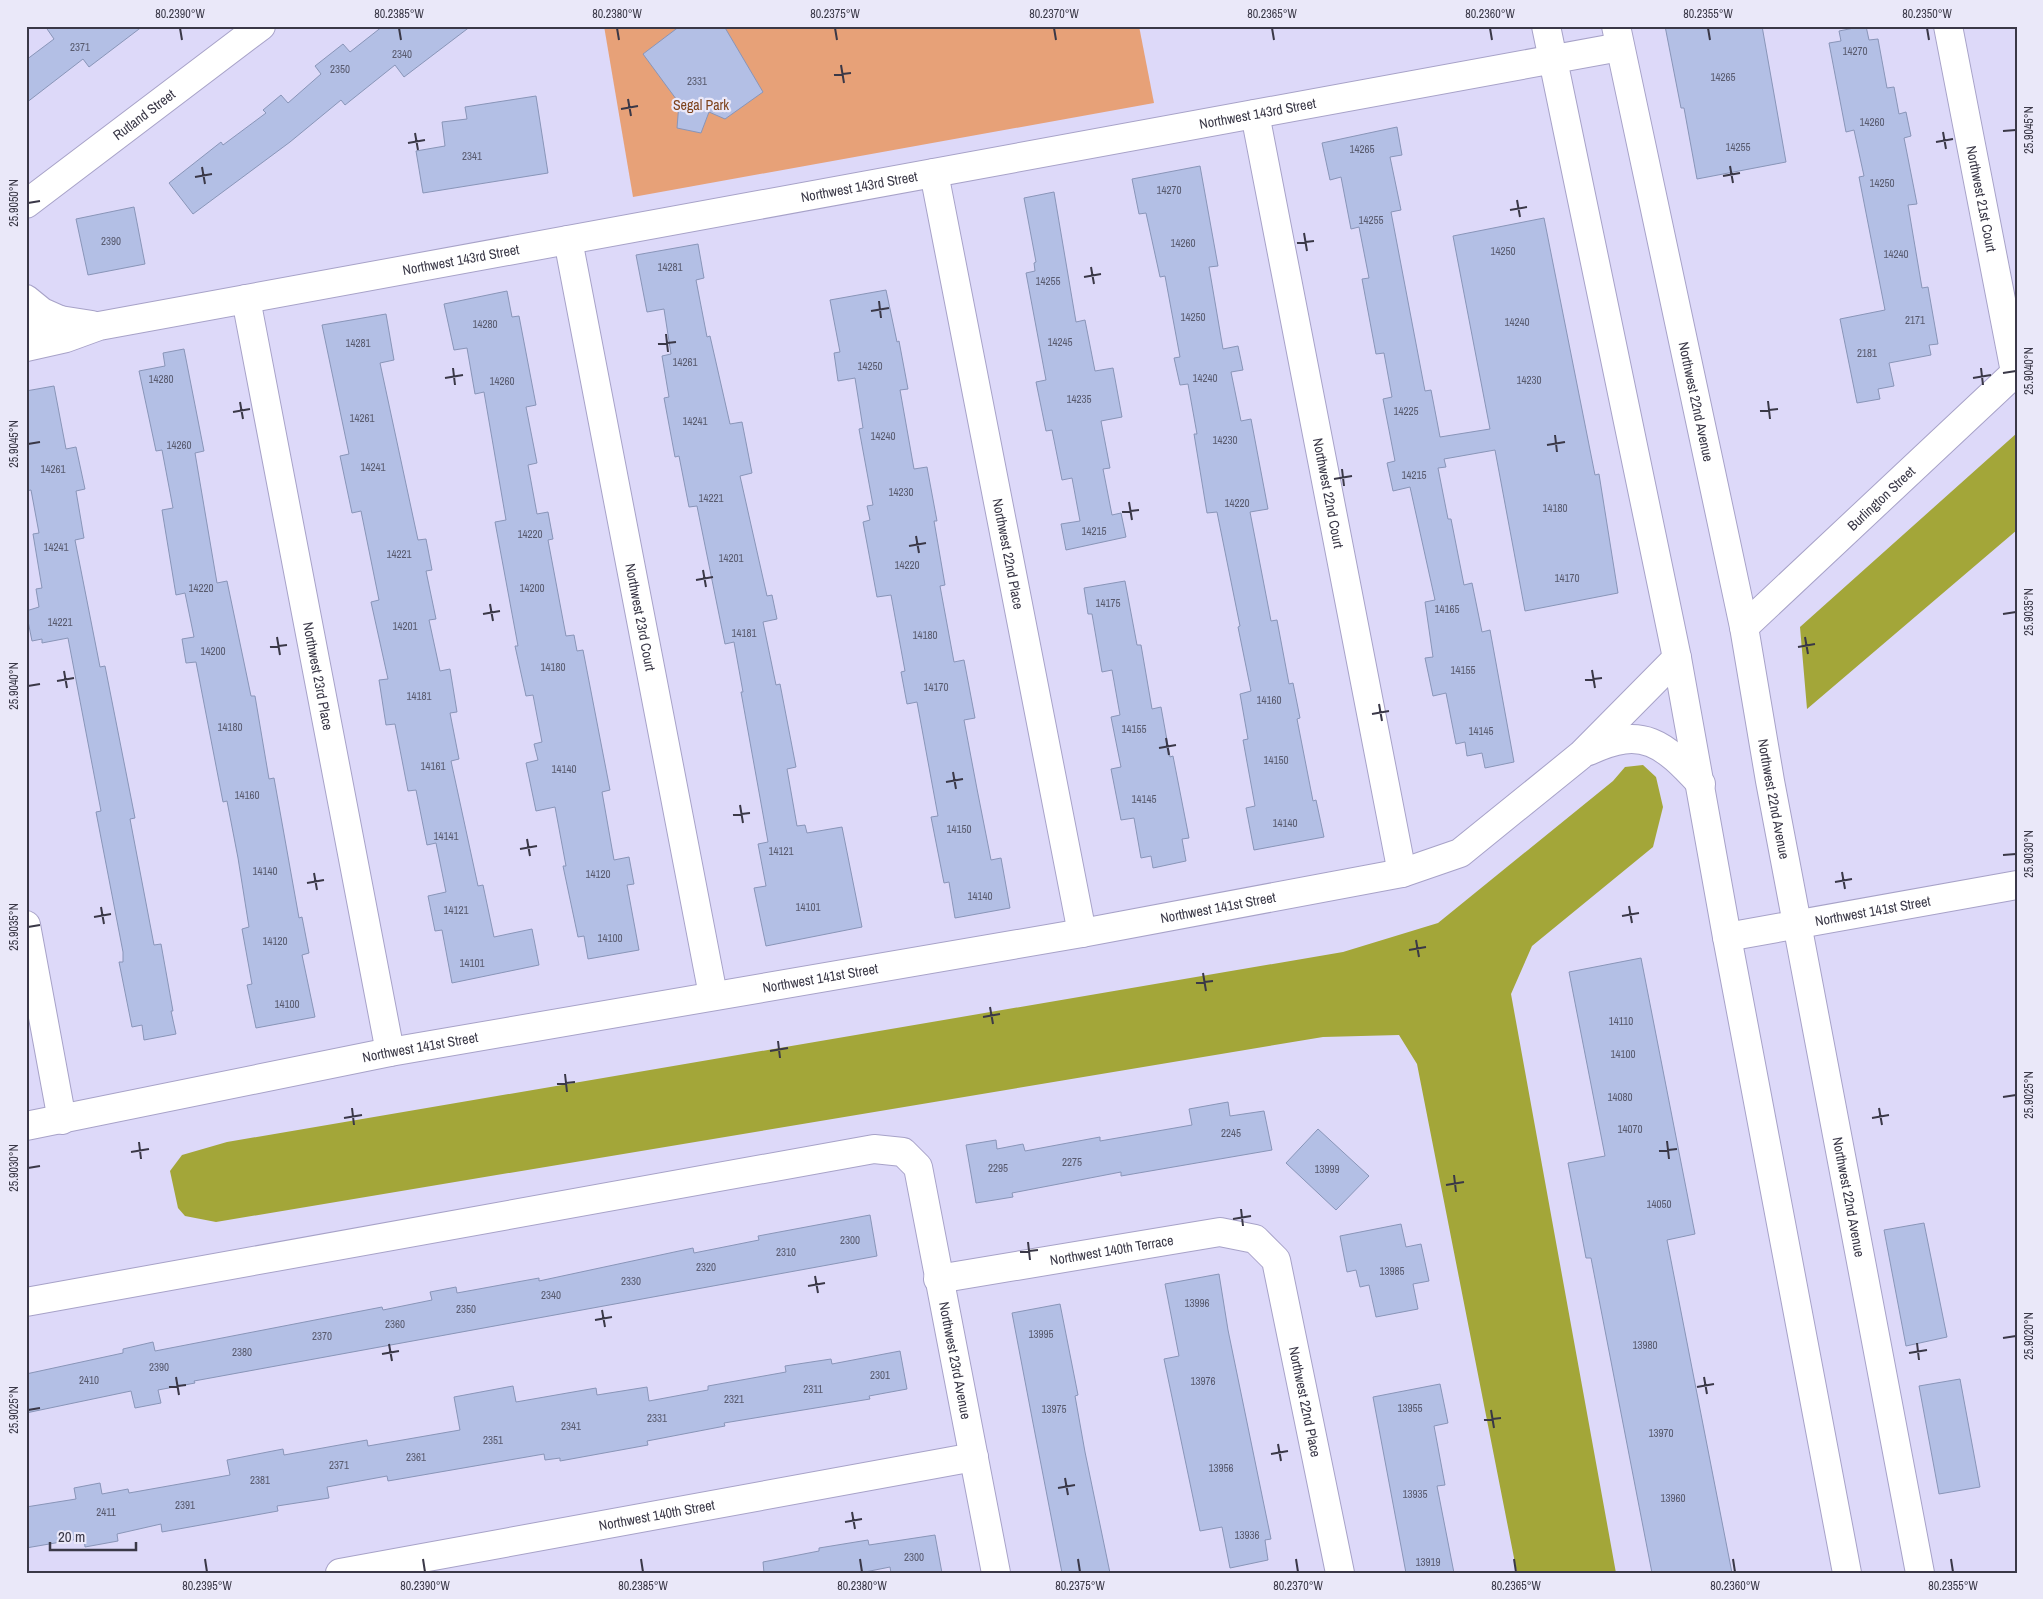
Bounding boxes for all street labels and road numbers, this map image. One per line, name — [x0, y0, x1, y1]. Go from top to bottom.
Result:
street label: Rutland Street — [109, 85, 179, 144]
street label: Northwest 143rd Street — [1198, 94, 1317, 133]
street label: Northwest 21st Court — [1962, 144, 2001, 254]
street label: Northwest 143rd Street — [799, 167, 919, 206]
street label: Northwest 143rd Street — [401, 240, 521, 279]
street label: Northwest 22nd Avenue — [1674, 340, 1717, 463]
street label: Northwest 22nd Court — [1309, 436, 1348, 550]
street label: Burlington Street — [1844, 462, 1919, 534]
street label: Northwest 22nd Place — [989, 497, 1028, 611]
street label: Northwest 23rd Court — [621, 562, 660, 672]
street label: Northwest 23rd Place — [299, 620, 337, 732]
street label: Northwest 22nd Avenue — [1754, 738, 1794, 861]
street label: Northwest 141st Street — [1159, 888, 1277, 927]
street label: Northwest 141st Street — [1814, 892, 1932, 930]
street label: Northwest 141st Street — [761, 959, 879, 997]
street label: Northwest 141st Street — [361, 1028, 479, 1066]
street label: Northwest 22nd Avenue — [1829, 1135, 1869, 1258]
street label: Northwest 140th Terrace — [1048, 1231, 1175, 1269]
street label: Northwest 23rd Avenue — [935, 1300, 975, 1421]
street label: Northwest 22nd Place — [1285, 1345, 1325, 1459]
street label: Northwest 140th Street — [597, 1496, 716, 1534]

